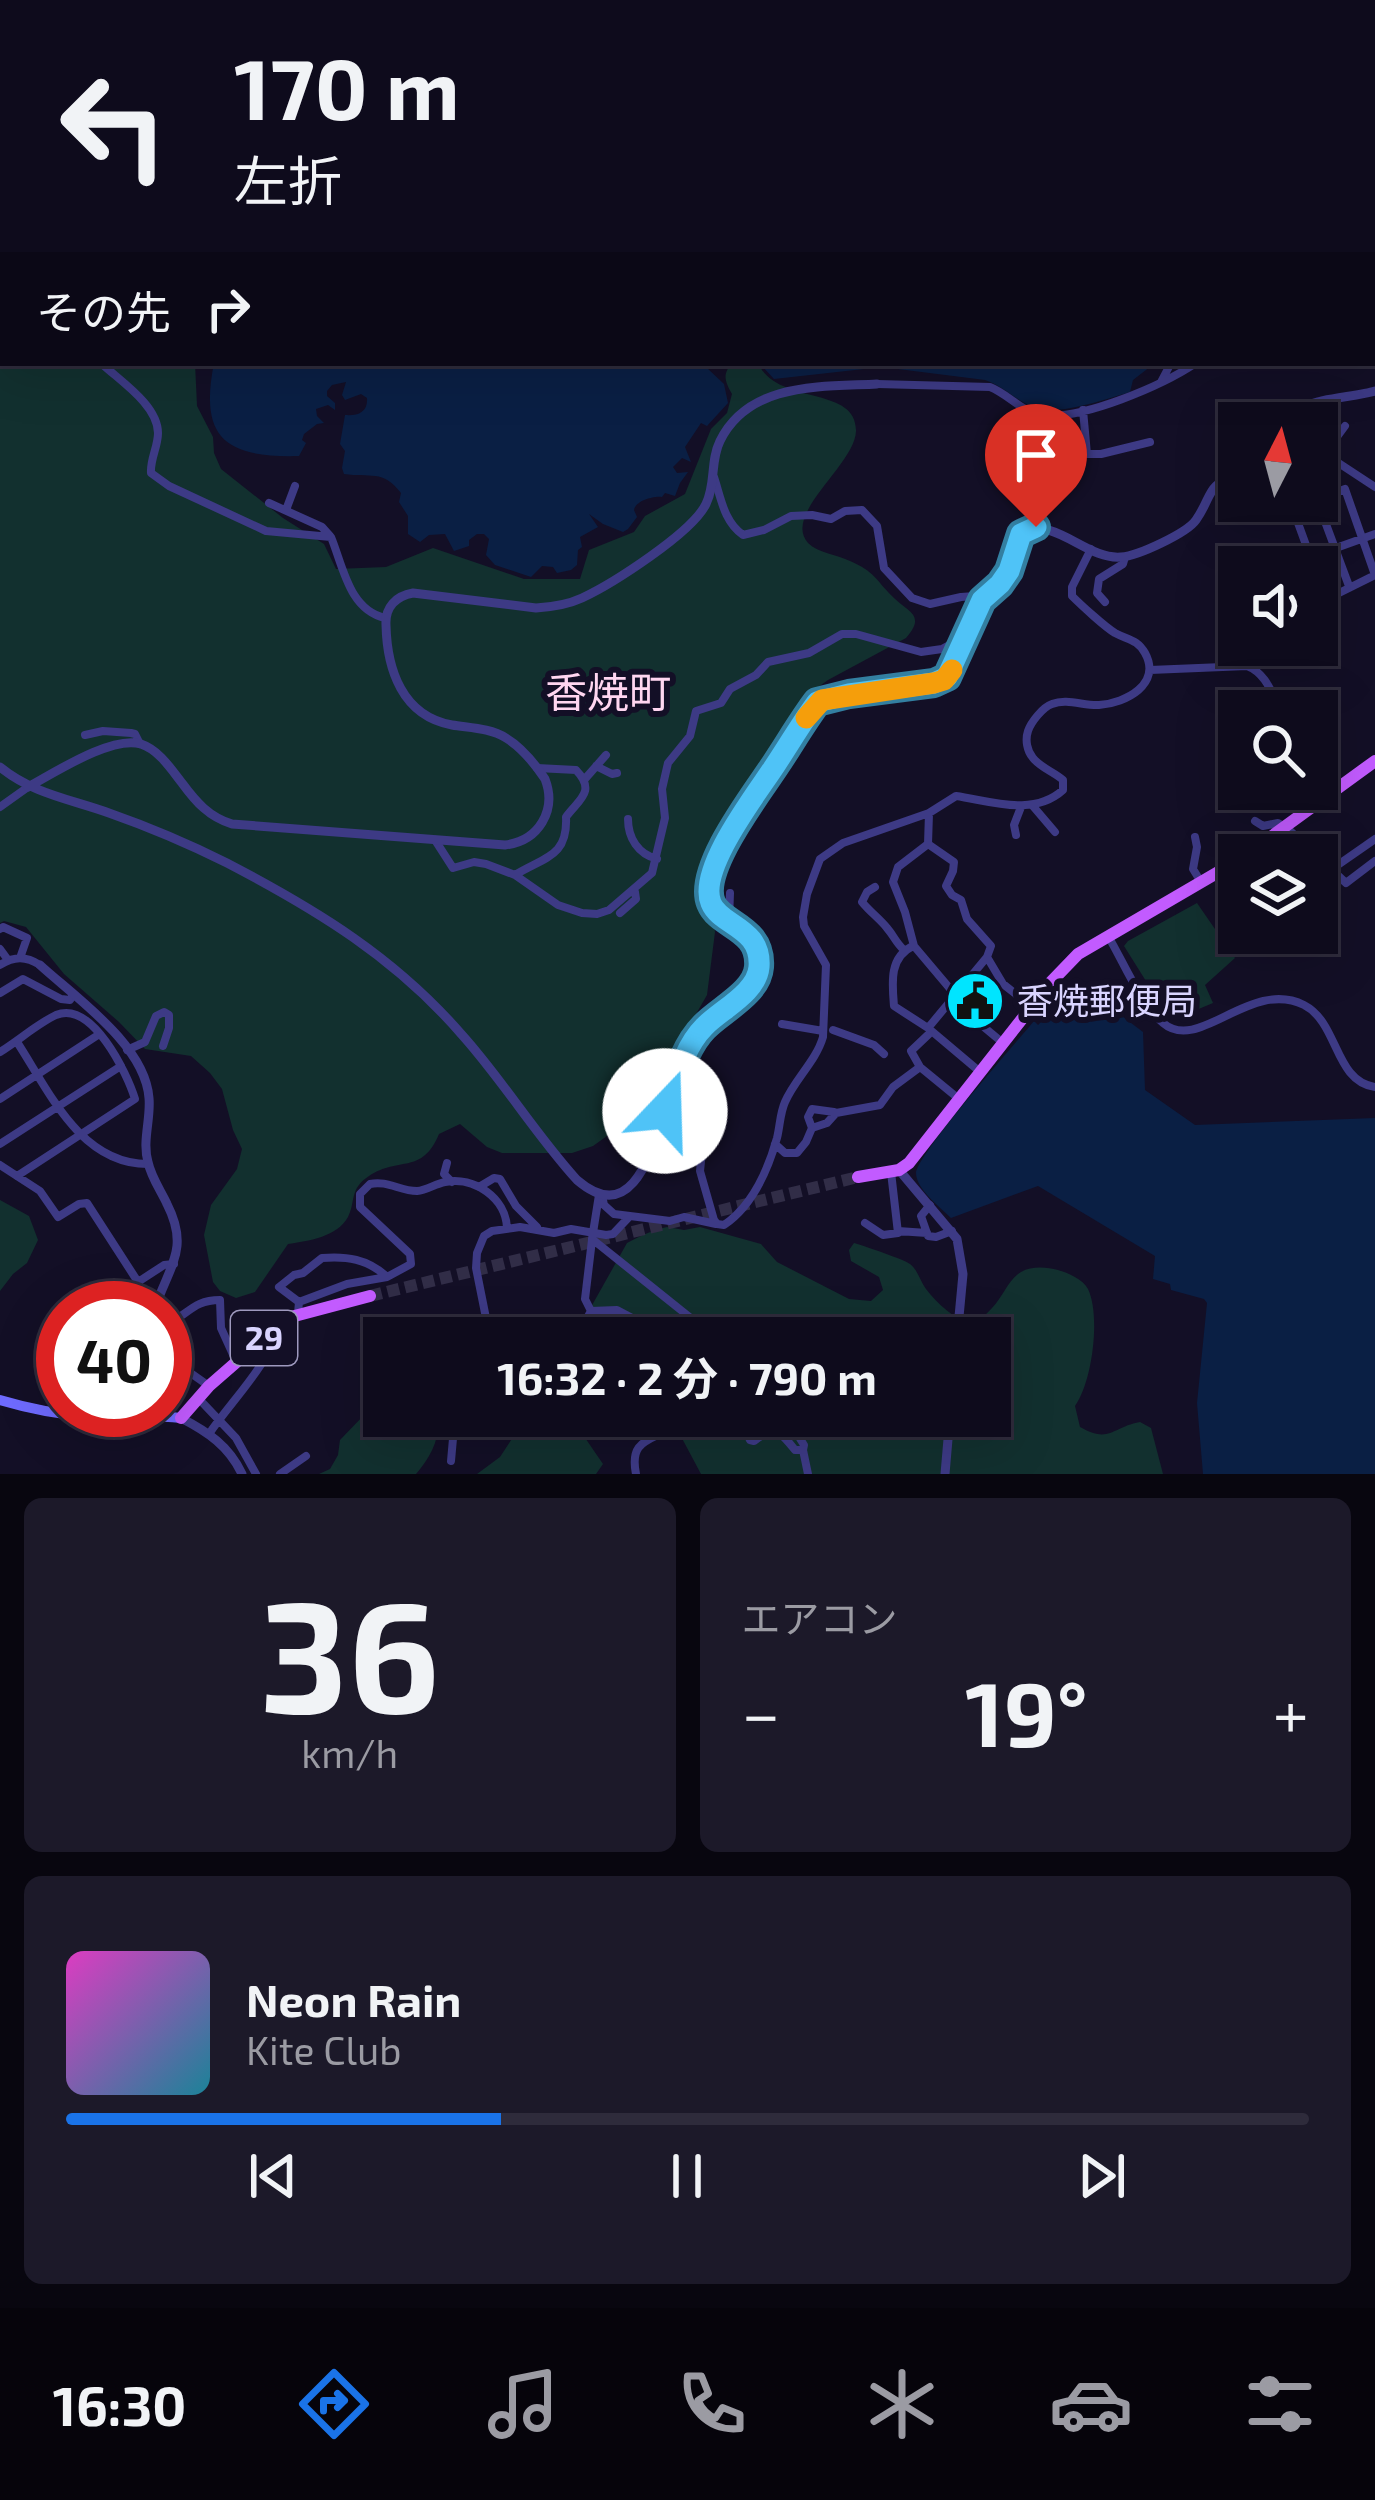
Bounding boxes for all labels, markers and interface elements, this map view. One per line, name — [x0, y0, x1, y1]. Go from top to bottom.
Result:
text: 170 m — [234, 36, 460, 137]
icon: left — [36, 48, 192, 204]
text: 左折 — [234, 147, 342, 212]
icon: right — [195, 276, 261, 342]
text: その先 — [36, 284, 171, 338]
north arrow — [1218, 402, 1338, 522]
map controls — [1218, 402, 1338, 954]
pin — [985, 404, 1087, 527]
icon: arrive — [1003, 422, 1069, 488]
button: sound — [1218, 546, 1338, 666]
district label: 香焼町 — [545, 666, 671, 716]
button: search — [1218, 690, 1338, 810]
button: layers — [1218, 834, 1338, 954]
public building icon: 香焼郵便局 — [944, 970, 1006, 1032]
place label: 香焼郵便局 — [1017, 978, 1197, 1021]
position arrow — [602, 1048, 728, 1174]
speed limit sign: 40 — [36, 1281, 192, 1437]
road number: 29 — [231, 1311, 297, 1365]
text: 16:32 · 2 分 · 790 m — [497, 1350, 877, 1404]
text: 36 — [260, 1557, 440, 1744]
text: エアコン — [742, 1594, 898, 1641]
text: 19° — [965, 1657, 1088, 1765]
text: − — [742, 1672, 780, 1751]
text: + — [1273, 1672, 1309, 1751]
text: km/h — [301, 1729, 398, 1776]
text: Neon Rain — [246, 1972, 461, 2026]
text: Kite Club — [246, 2026, 402, 2073]
icon: previous — [240, 2143, 306, 2209]
icon: pause — [654, 2143, 720, 2209]
icon: next — [1069, 2143, 1135, 2209]
icon: directions — [292, 2362, 376, 2446]
icon: music — [481, 2362, 565, 2446]
icon: phone — [670, 2362, 754, 2446]
icon: climate — [860, 2362, 944, 2446]
icon: car — [1049, 2362, 1133, 2446]
icon: filters — [1238, 2362, 1322, 2446]
text: 16:30 — [53, 2372, 186, 2437]

